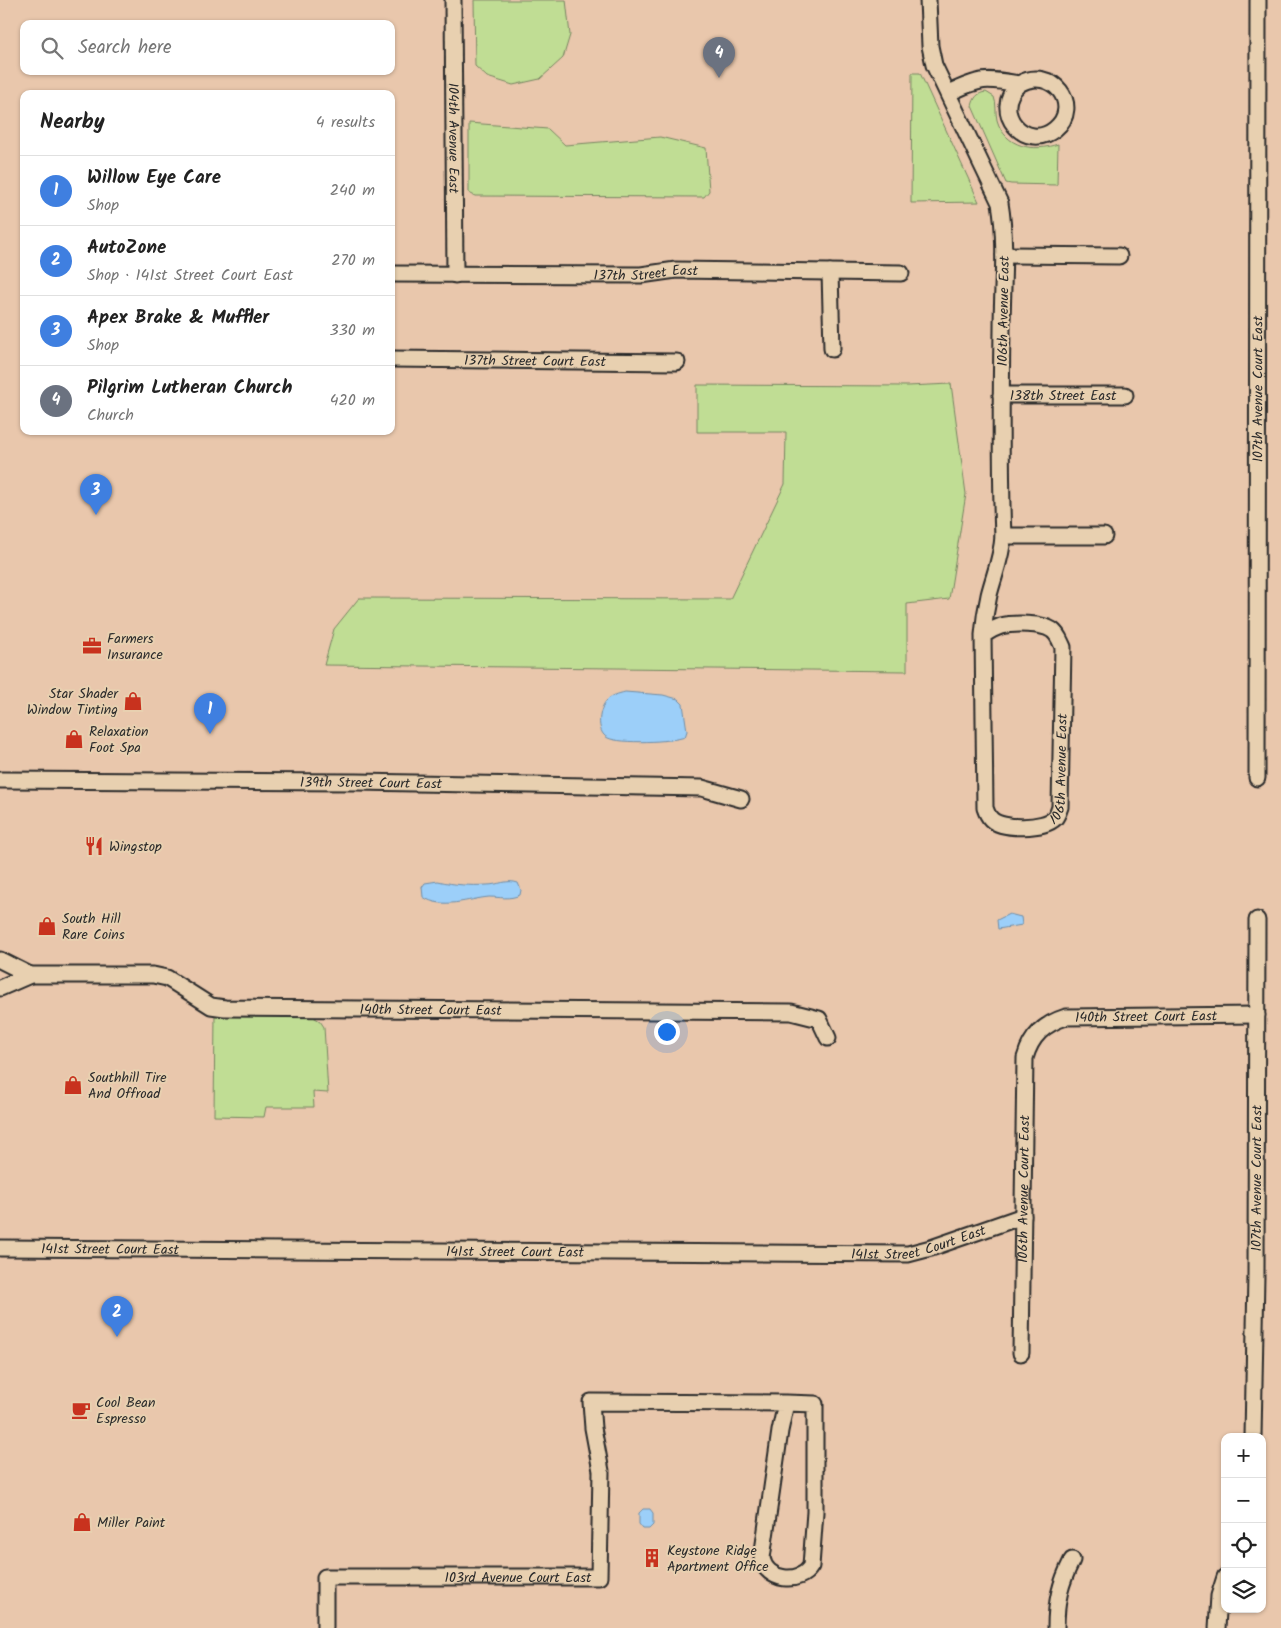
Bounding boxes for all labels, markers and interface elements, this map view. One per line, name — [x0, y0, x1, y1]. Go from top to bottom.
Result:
search box — [20, 20, 395, 75]
text: Search here — [78, 33, 172, 63]
icon: search — [38, 34, 66, 62]
pin: 4 — [703, 37, 735, 78]
street label: 104th Avenue East — [442, 83, 464, 194]
text: Nearby — [40, 106, 105, 139]
text: 4 results — [316, 110, 375, 135]
text: Willow Eye Care — [87, 163, 221, 193]
text: 1 — [54, 178, 58, 203]
text: 240 m — [330, 178, 375, 203]
text: Shop — [87, 193, 119, 218]
text: AutoZone — [87, 233, 166, 263]
text: 2 — [51, 248, 61, 273]
text: 270 m — [331, 248, 375, 273]
street label: 106th Avenue East — [992, 255, 1016, 367]
street label: 137th Street East — [594, 259, 699, 287]
text: Shop · 141st Street Court East — [87, 263, 293, 288]
text: Apex Brake & Muffler — [87, 303, 269, 333]
street label: 107th Avenue Court East — [1247, 315, 1270, 462]
text: 3 — [52, 318, 60, 343]
text: 330 m — [330, 318, 375, 343]
text: Shop — [87, 333, 119, 358]
street label: 137th Street Court East — [464, 350, 607, 373]
text: Pilgrim Lutheran Church — [87, 373, 292, 403]
street label: 138th Street East — [1010, 385, 1117, 407]
text: 4 — [52, 388, 60, 413]
text: 420 m — [330, 388, 375, 413]
text: Church — [87, 403, 134, 428]
pin: 3 — [80, 474, 112, 515]
place label: Farmers Insurance — [107, 628, 163, 666]
office icon: Farmers Insurance — [81, 635, 103, 657]
place label: Star Shader Window Tinting — [27, 683, 119, 721]
shop icon: Star Shader Window Tinting — [122, 690, 144, 712]
pin: 1 — [194, 693, 226, 734]
street label: 106th Avenue East — [1045, 713, 1074, 831]
place label: Relaxation Foot Spa — [89, 721, 149, 759]
shop icon: Relaxation Foot Spa — [63, 728, 85, 750]
street label: 139th Street Court East — [300, 772, 443, 795]
restaurant icon: Wingstop — [83, 835, 105, 857]
place label: Wingstop — [109, 836, 162, 858]
place label: South Hill Rare Coins — [62, 908, 125, 946]
shop icon: South Hill Rare Coins — [36, 915, 58, 937]
street label: 140th Street Court East — [360, 999, 502, 1022]
street label: 140th Street Court East — [1075, 1005, 1218, 1029]
your location — [654, 1019, 680, 1045]
place label: Southhill Tire And Offroad — [88, 1067, 167, 1105]
shop icon: Southhill Tire And Offroad — [62, 1074, 84, 1096]
street label: 107th Avenue Court East — [1246, 1104, 1268, 1251]
street label: 106th Avenue Court East — [1012, 1114, 1036, 1263]
street label: 141st Street Court East — [851, 1220, 990, 1266]
street label: 141st Street Court East — [41, 1238, 180, 1261]
street label: 141st Street Court East — [446, 1241, 585, 1264]
pin: 2 — [101, 1296, 133, 1337]
place label: Cool Bean Espresso — [96, 1392, 155, 1430]
cafe icon: Cool Bean Espresso — [70, 1399, 92, 1421]
map controls — [1221, 1433, 1266, 1613]
button: + — [1221, 1433, 1266, 1478]
button: − — [1221, 1478, 1266, 1523]
shop icon: Miller Paint — [71, 1511, 93, 1533]
place label: Miller Paint — [97, 1512, 166, 1534]
button: locate — [1221, 1523, 1266, 1568]
place label: Keystone Ridge Apartment Office — [667, 1540, 769, 1578]
building icon: Keystone Ridge Apartment Office — [641, 1547, 663, 1569]
street label: 103rd Avenue Court East — [445, 1567, 592, 1589]
button: layers — [1221, 1568, 1266, 1613]

